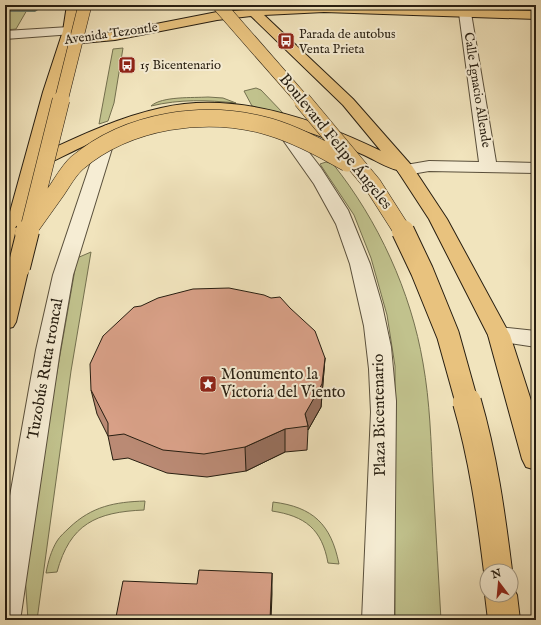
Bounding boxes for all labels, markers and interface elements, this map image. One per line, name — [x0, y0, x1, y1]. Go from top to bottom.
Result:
street label: Avenida Tezontle — [62, 19, 159, 49]
place label: Parada de autobus Venta Prieta — [298, 26, 396, 58]
bus stop icon: Parada de autobus Venta Prieta — [276, 31, 296, 51]
street label: Calle Ignacio Allende — [459, 31, 495, 149]
bus stop icon: 15 Bicentenario — [117, 55, 137, 75]
place label: 15 Bicentenario — [140, 57, 221, 74]
street label: Boulevard Felipe Ángeles — [274, 69, 398, 214]
street label: Tuzobús Ruta troncal — [24, 296, 68, 441]
street label: Plaza Bicentenario — [369, 353, 391, 477]
place label: Monumento la Victoria del Viento — [220, 365, 346, 403]
place icon: Monumento la Victoria del Viento — [198, 374, 218, 394]
north arrow — [479, 563, 519, 603]
text: N — [489, 566, 503, 583]

